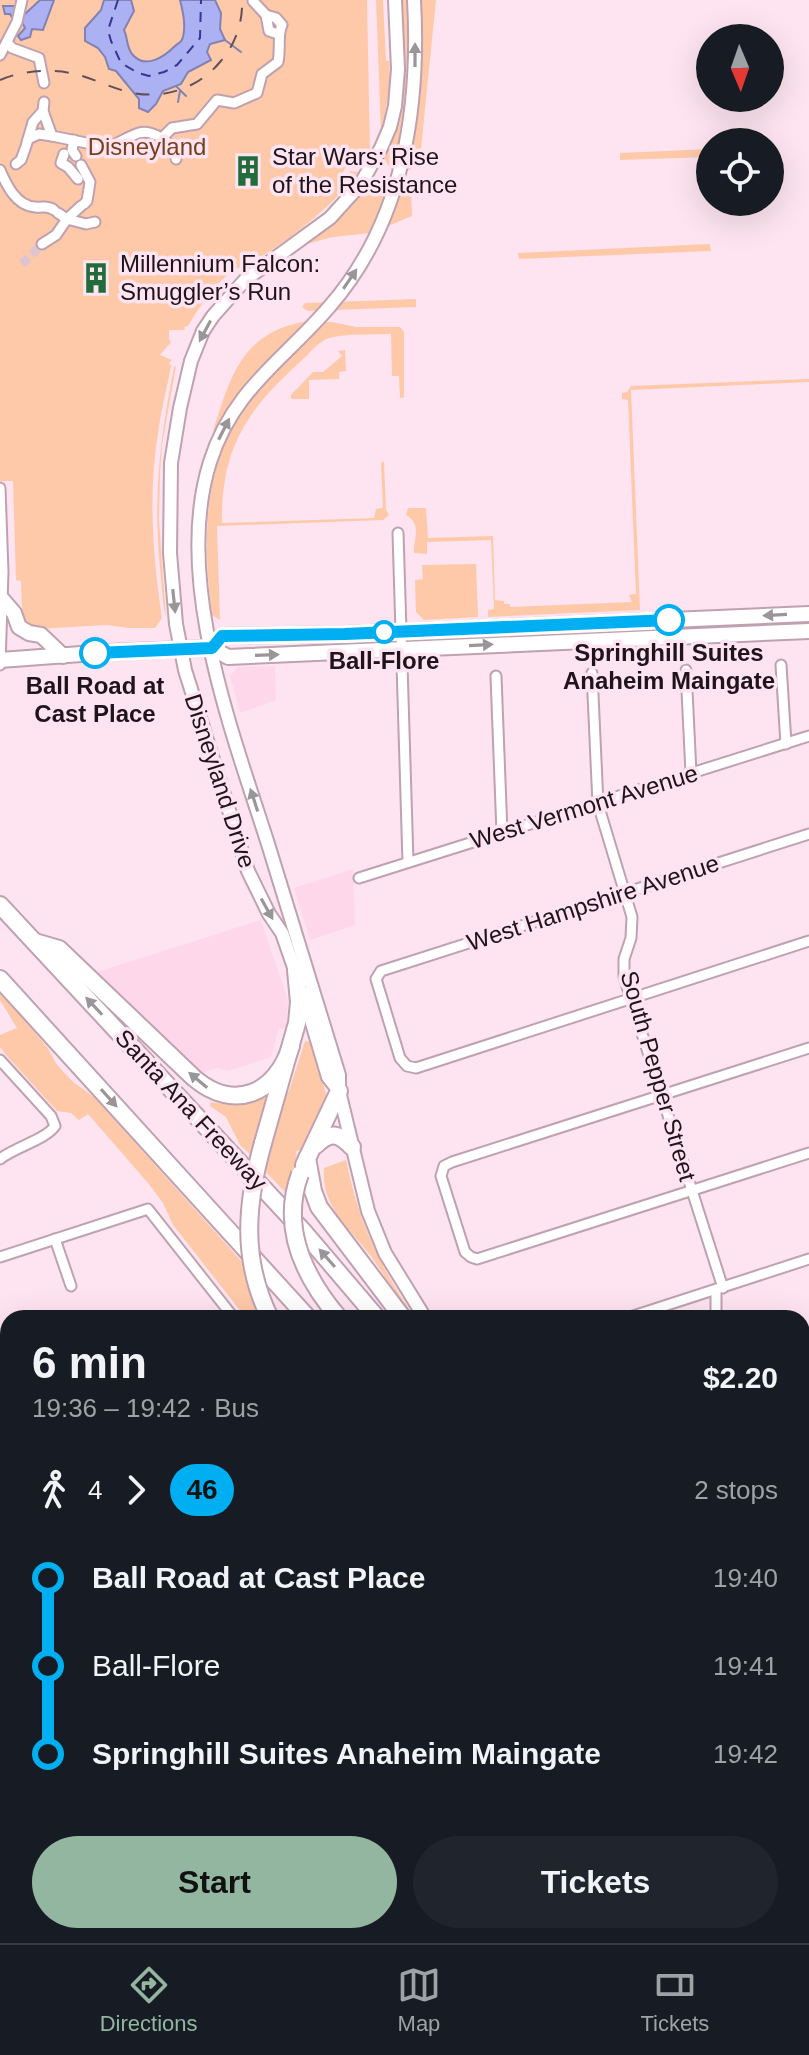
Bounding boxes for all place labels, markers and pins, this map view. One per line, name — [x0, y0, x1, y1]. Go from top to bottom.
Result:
place label: Star Wars: Rise of the Resistance — [272, 143, 457, 198]
building icon: Star Wars: Rise of the Resistance — [231, 154, 265, 188]
place label: Millennium Falcon: Smuggler’s Run — [120, 250, 320, 305]
building icon: Millennium Falcon: Smuggler’s Run — [79, 261, 113, 295]
marker: Springhill Suites Anaheim Maingate — [654, 605, 684, 635]
marker: Ball-Flore — [373, 621, 395, 643]
marker: Ball Road at Cast Place — [80, 638, 110, 668]
place label: Springhill Suites Anaheim Maingate — [563, 639, 775, 694]
place label: Ball-Flore — [329, 647, 439, 674]
place label: Ball Road at Cast Place — [26, 672, 164, 727]

